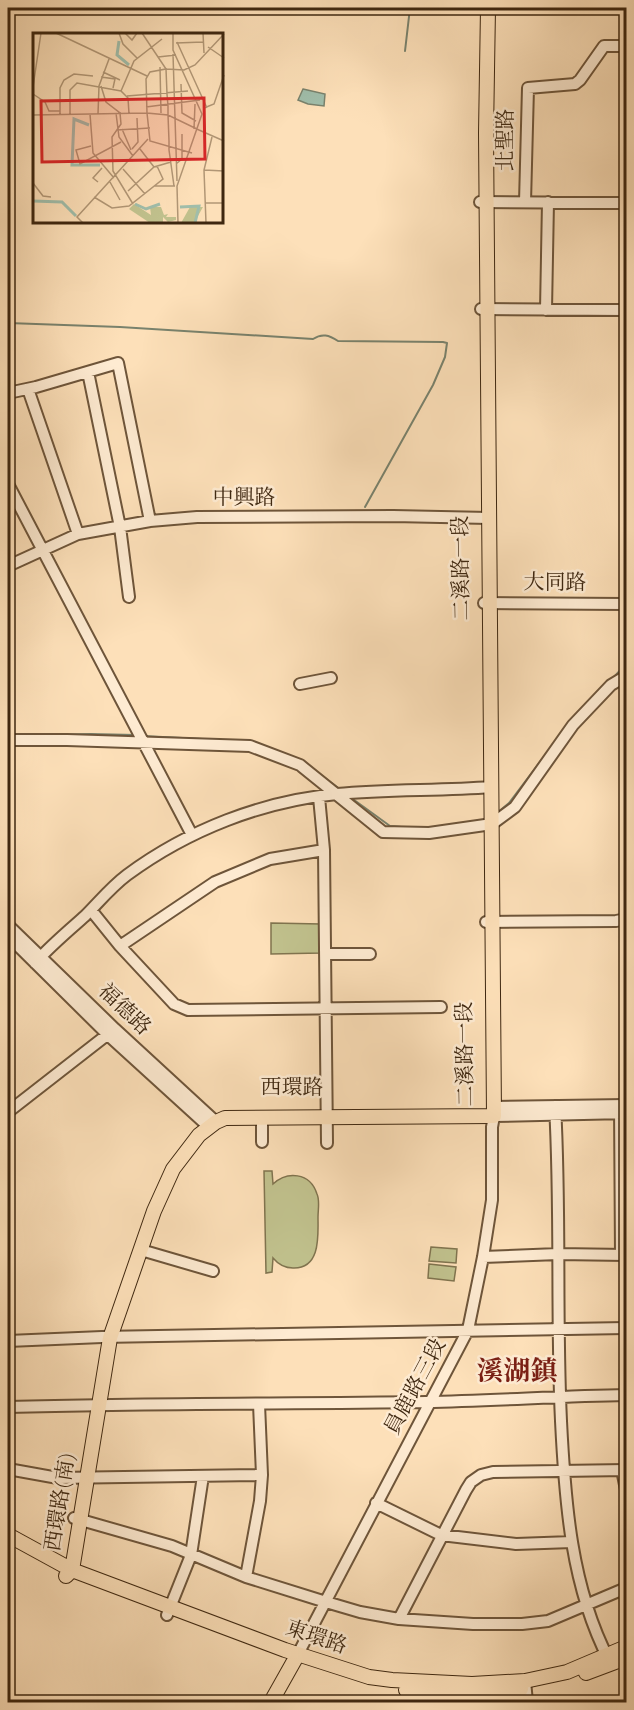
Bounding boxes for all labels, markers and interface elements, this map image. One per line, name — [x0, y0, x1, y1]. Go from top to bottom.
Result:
inset map — [33, 33, 224, 224]
street label: 北聖路 — [494, 109, 517, 172]
street label: 中興路 — [213, 486, 276, 509]
street label: 二溪路一段 — [449, 515, 473, 621]
street label: 大同路 — [524, 571, 587, 594]
street label: 福德路 — [94, 979, 155, 1039]
street label: 二溪路一段 — [453, 1001, 477, 1107]
street label: 西環路 — [261, 1076, 324, 1099]
street label: 員鹿路三段 — [380, 1335, 450, 1438]
district label: 溪湖鎮 — [477, 1356, 558, 1386]
street label: 西環路(南) — [41, 1451, 79, 1553]
street label: 東環路 — [283, 1616, 350, 1658]

